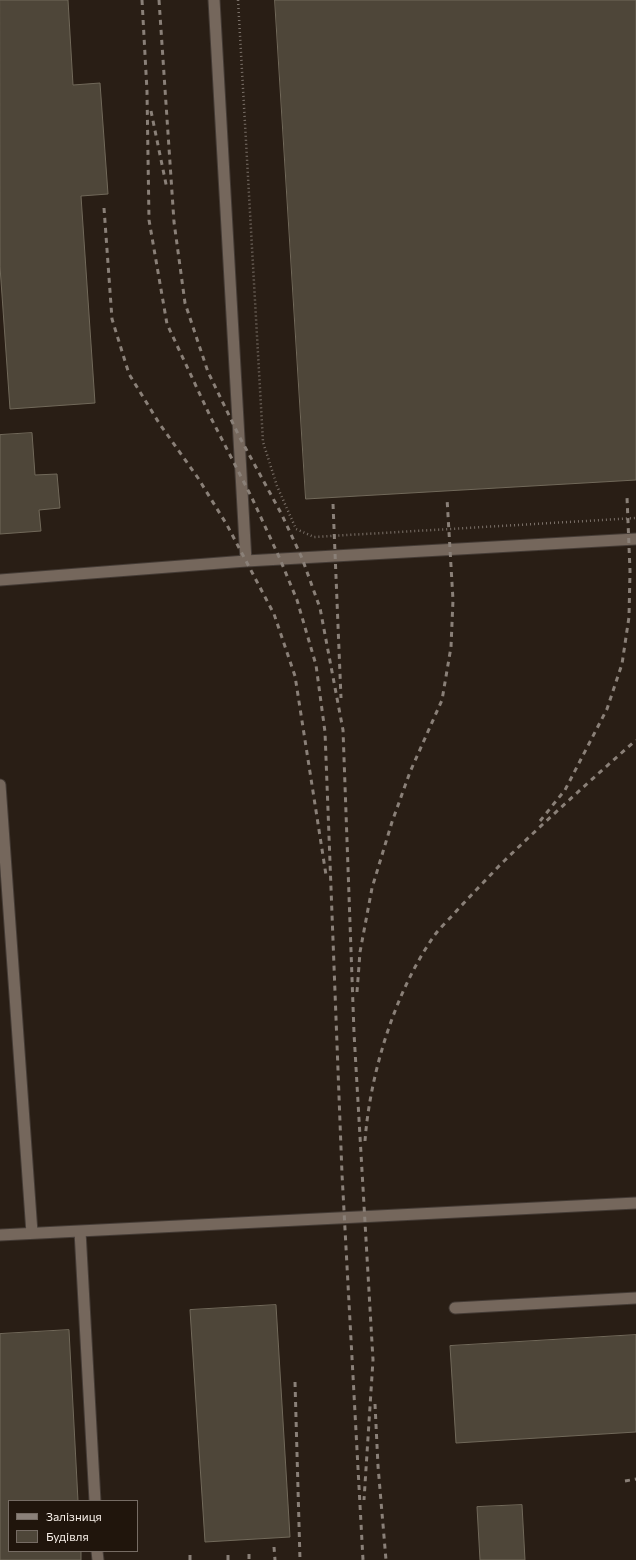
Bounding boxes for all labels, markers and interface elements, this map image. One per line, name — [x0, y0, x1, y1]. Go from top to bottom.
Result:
legend — [8, 1500, 138, 1552]
text: Залізниця — [46, 1509, 102, 1523]
text: Будівля — [46, 1529, 89, 1543]

